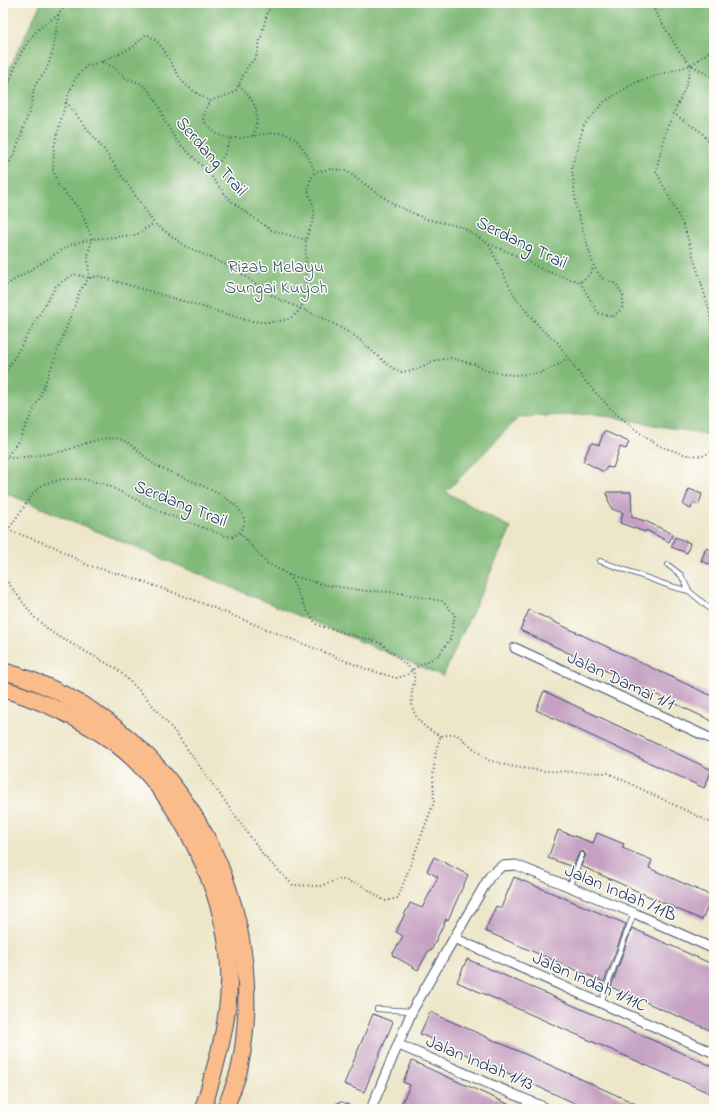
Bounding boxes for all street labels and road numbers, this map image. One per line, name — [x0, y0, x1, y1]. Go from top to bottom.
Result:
street label: Serdang Trail — [168, 112, 253, 204]
street label: Serdang Trail — [471, 211, 571, 278]
street label: Serdang Trail — [129, 474, 231, 536]
street label: Jalan Damai 1/1 — [562, 646, 678, 718]
street label: Jalan Indah /11B — [560, 858, 680, 929]
street label: Jalan Indah 1/11C — [528, 946, 651, 1020]
street label: Jalan Indah 1/13 — [421, 1029, 537, 1098]

